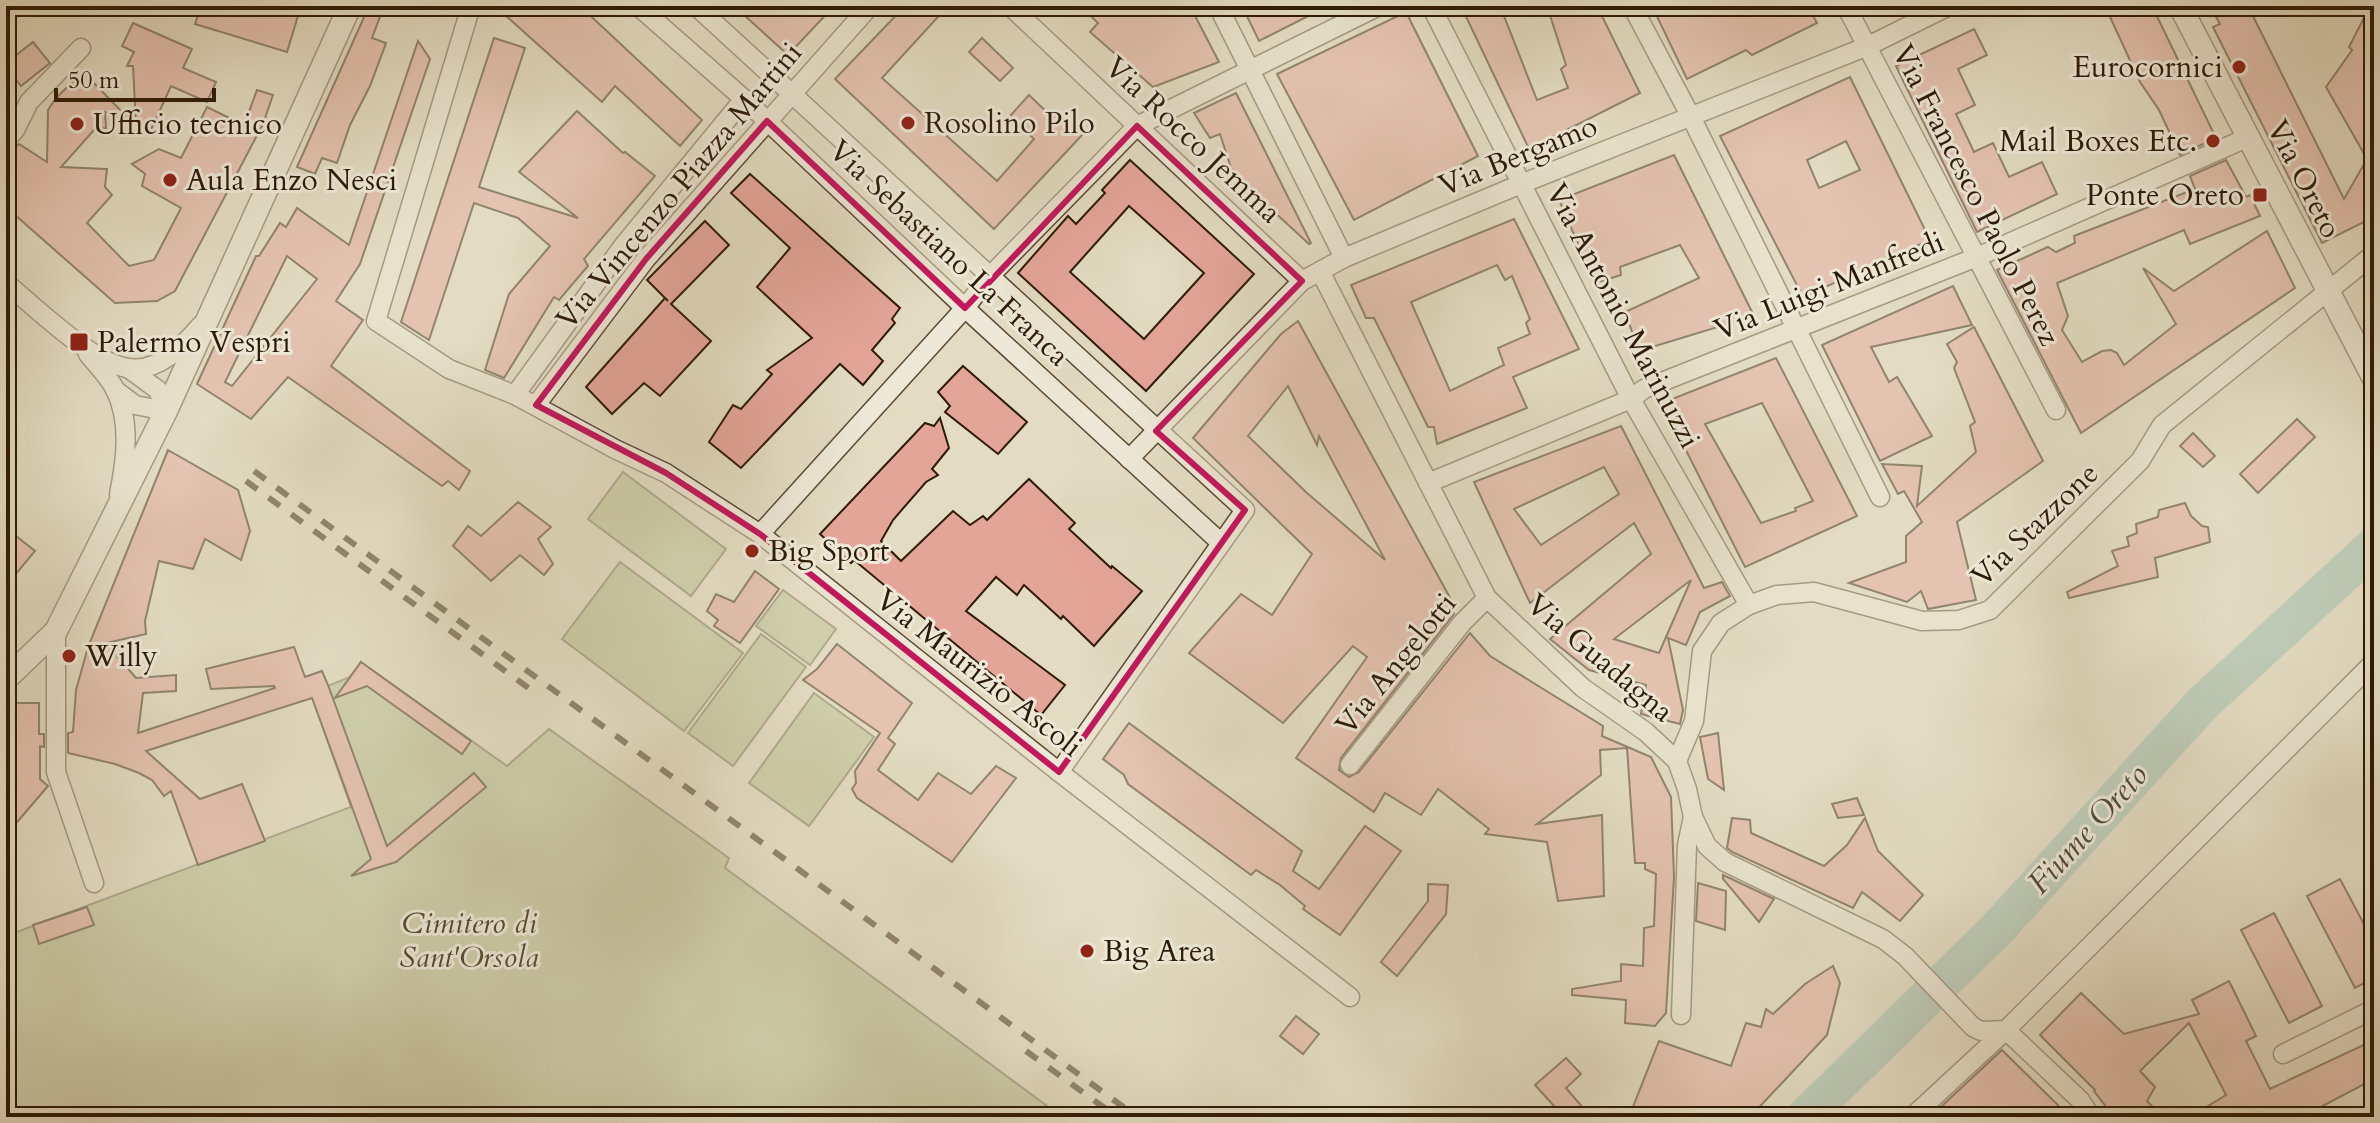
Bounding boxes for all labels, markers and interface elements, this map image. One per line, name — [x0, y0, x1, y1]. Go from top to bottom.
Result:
street label: Via Vincenzo Piazza Martini — [546, 34, 812, 338]
street label: Via Francesco Paolo Perez — [1882, 37, 2070, 353]
street label: Via Rocco Jemma — [1096, 47, 1290, 233]
place label: Eurocornici — [2072, 47, 2223, 88]
scale bar — [56, 52, 214, 102]
marker: Eurocornici — [2230, 58, 2248, 76]
text: 50 m — [68, 64, 120, 97]
place label: Rosolino Pilo — [924, 103, 1095, 144]
place label: Ufficio tecnico — [93, 104, 282, 145]
street label: Via Bergamo — [1433, 106, 1603, 206]
street label: Via Oreto — [2257, 113, 2351, 245]
marker: Rosolino Pilo — [899, 114, 917, 132]
marker: Ufficio tecnico — [68, 115, 86, 133]
place label: Mail Boxes Etc. — [1999, 121, 2197, 162]
street label: Via Sebastiano La Franca — [820, 130, 1078, 376]
marker: Mail Boxes Etc. — [2204, 132, 2222, 150]
place label: Aula Enzo Nesci — [186, 160, 397, 201]
marker: Aula Enzo Nesci — [161, 171, 179, 189]
place label: Ponte Oreto — [2086, 175, 2244, 216]
street label: Via Antonio Marinuzzi — [1536, 176, 1710, 456]
marker: Ponte Oreto — [2251, 186, 2269, 204]
street label: Via Luigi Manfredi — [1708, 221, 1950, 351]
place label: Palermo Vespri — [97, 322, 291, 363]
marker: Palermo Vespri — [68, 331, 90, 353]
street label: Via Stazzone — [1962, 454, 2108, 596]
place label: Big Sport — [768, 531, 890, 572]
marker: Big Sport — [743, 542, 761, 560]
street label: Via Maurizio Ascoli — [867, 579, 1091, 767]
street label: Via Angelotti — [1326, 584, 1466, 744]
street label: Via Guadagna — [1518, 584, 1682, 732]
place label: Willy — [84, 636, 158, 677]
marker: Willy — [60, 647, 78, 665]
water label: Fiume Oreto — [2018, 754, 2158, 904]
park label: Cimitero di Sant'Orsola — [399, 903, 539, 978]
place label: Big Area — [1103, 931, 1216, 972]
marker: Big Area — [1078, 942, 1096, 960]

